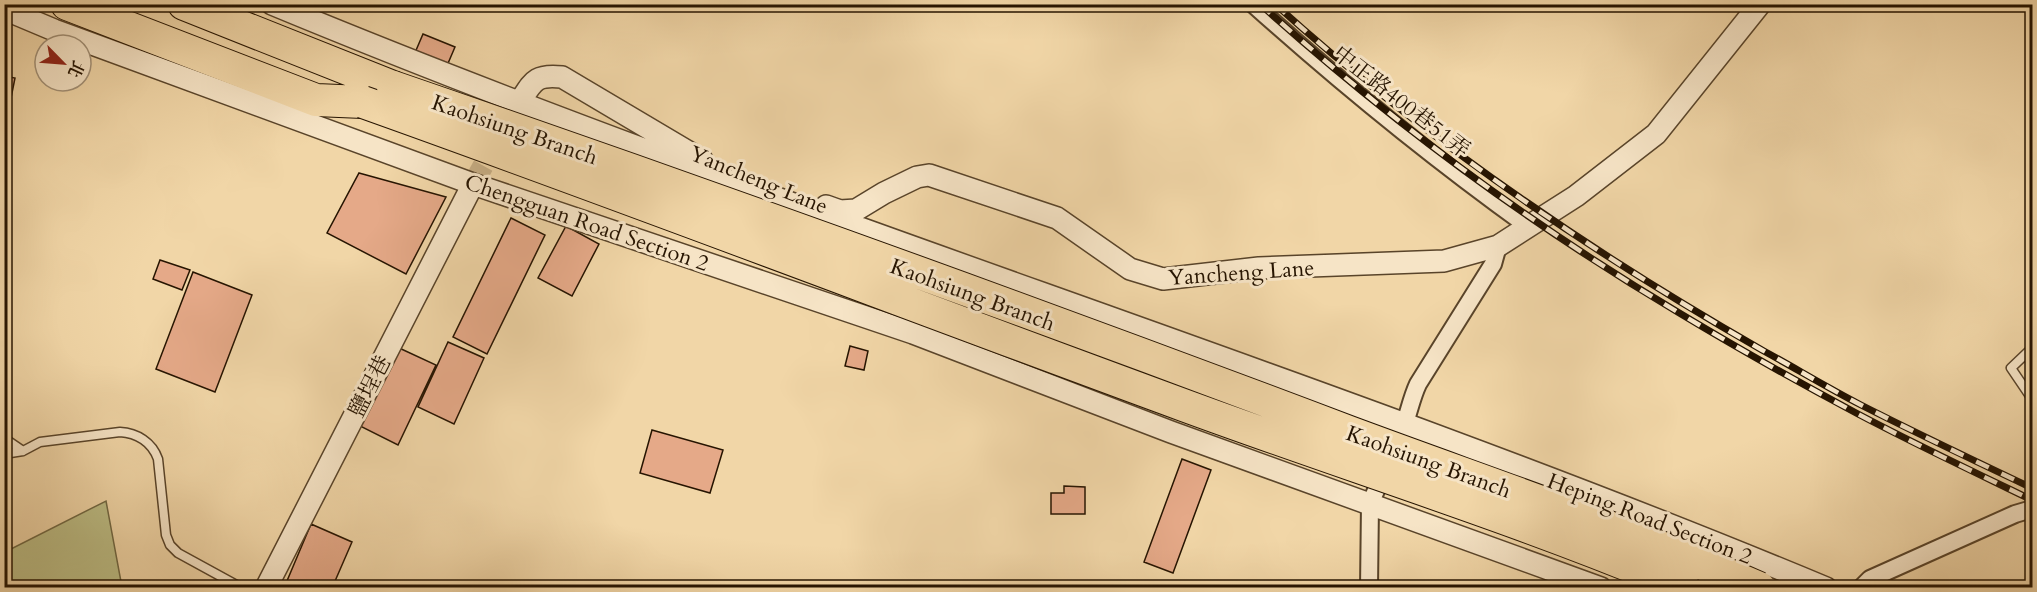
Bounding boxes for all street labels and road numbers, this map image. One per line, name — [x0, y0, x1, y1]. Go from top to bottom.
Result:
street label: 中正路400巷51弄 — [1327, 39, 1476, 165]
street label: Kaohsiung Branch — [428, 88, 601, 172]
street label: Yancheng Lane — [685, 139, 832, 221]
street label: Chengguan Road Section 2 — [461, 167, 713, 279]
street label: Kaohsiung Branch — [886, 251, 1059, 339]
street label: Yancheng Lane — [1167, 253, 1315, 293]
street label: 鹽埕巷 — [342, 350, 398, 423]
street label: Kaohsiung Branch — [1342, 418, 1515, 506]
street label: Heping Road Section 2 — [1543, 466, 1756, 572]

